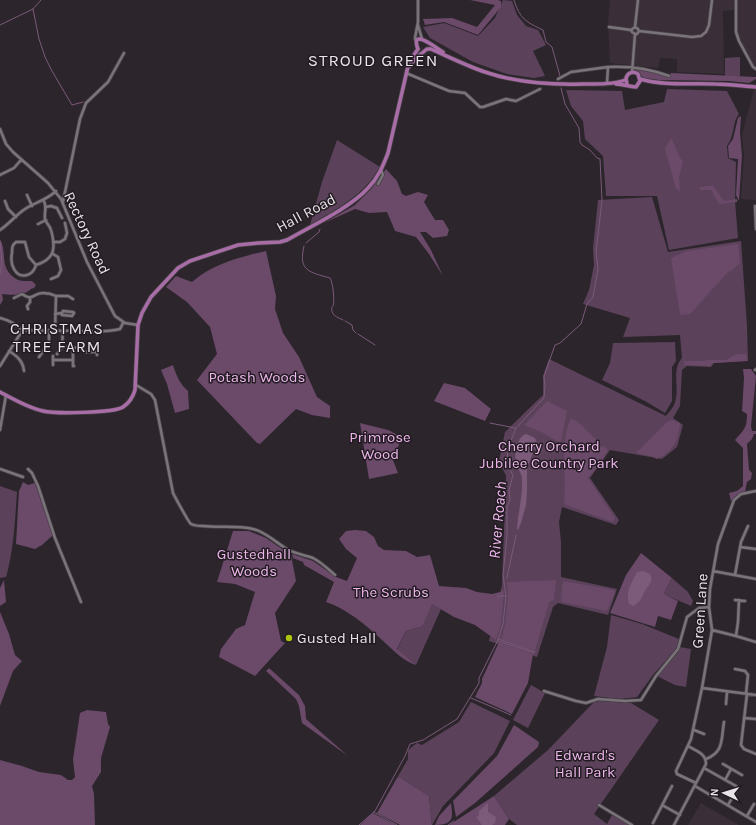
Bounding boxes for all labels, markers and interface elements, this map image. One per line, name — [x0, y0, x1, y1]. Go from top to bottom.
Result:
district label: STROUD GREEN — [308, 50, 438, 70]
street label: Rectory Road — [60, 189, 114, 277]
street label: Hall Road — [273, 190, 339, 236]
district label: CHRISTMAS TREE FARM — [10, 319, 104, 356]
park label: Potash Woods — [209, 368, 306, 386]
park label: Primrose Wood — [349, 428, 411, 463]
park label: Cherry Orchard Jubilee Country Park — [479, 437, 619, 472]
water label: River Roach — [485, 481, 510, 560]
park label: Gustedhall Woods — [217, 545, 291, 580]
street label: Green Lane — [688, 573, 712, 649]
park label: The Scrubs — [353, 583, 429, 601]
place label: Gusted Hall — [297, 629, 376, 647]
marker: Gusted Hall — [284, 633, 294, 643]
park label: Edward's Hall Park — [555, 746, 615, 781]
north arrow — [704, 773, 744, 813]
text: N — [708, 788, 721, 797]

